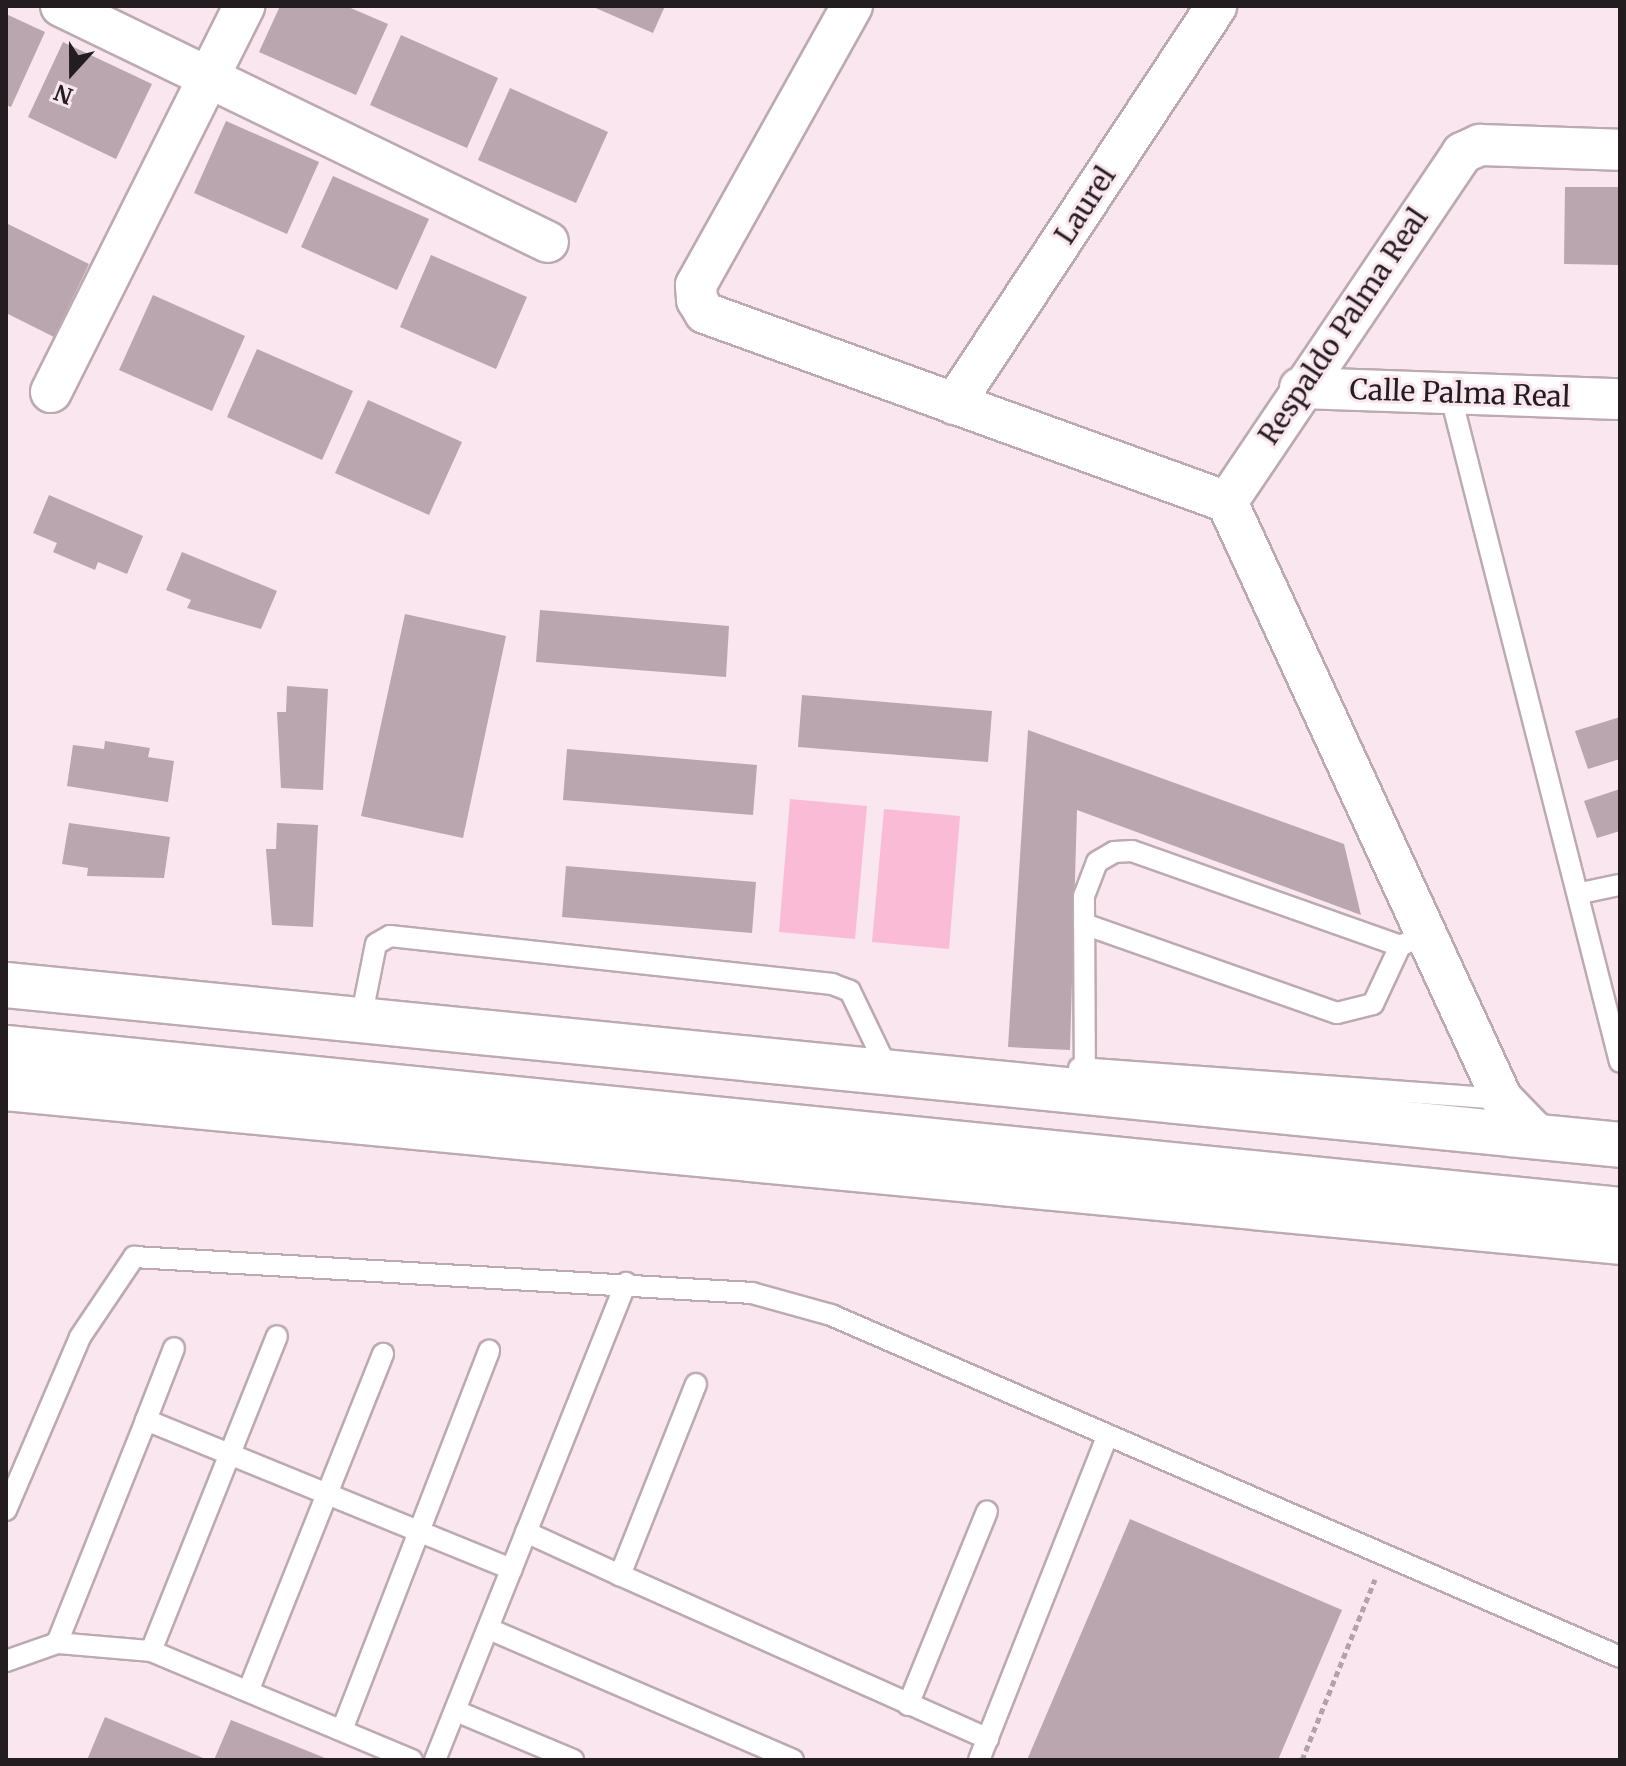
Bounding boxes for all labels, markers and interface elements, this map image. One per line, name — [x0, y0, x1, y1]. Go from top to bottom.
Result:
north arrow — [32, 32, 112, 112]
text: N — [50, 78, 77, 111]
street label: Laurel — [1048, 160, 1122, 250]
street label: Respaldo Palma Real — [1251, 201, 1435, 451]
street label: Calle Palma Real — [1349, 372, 1571, 414]

